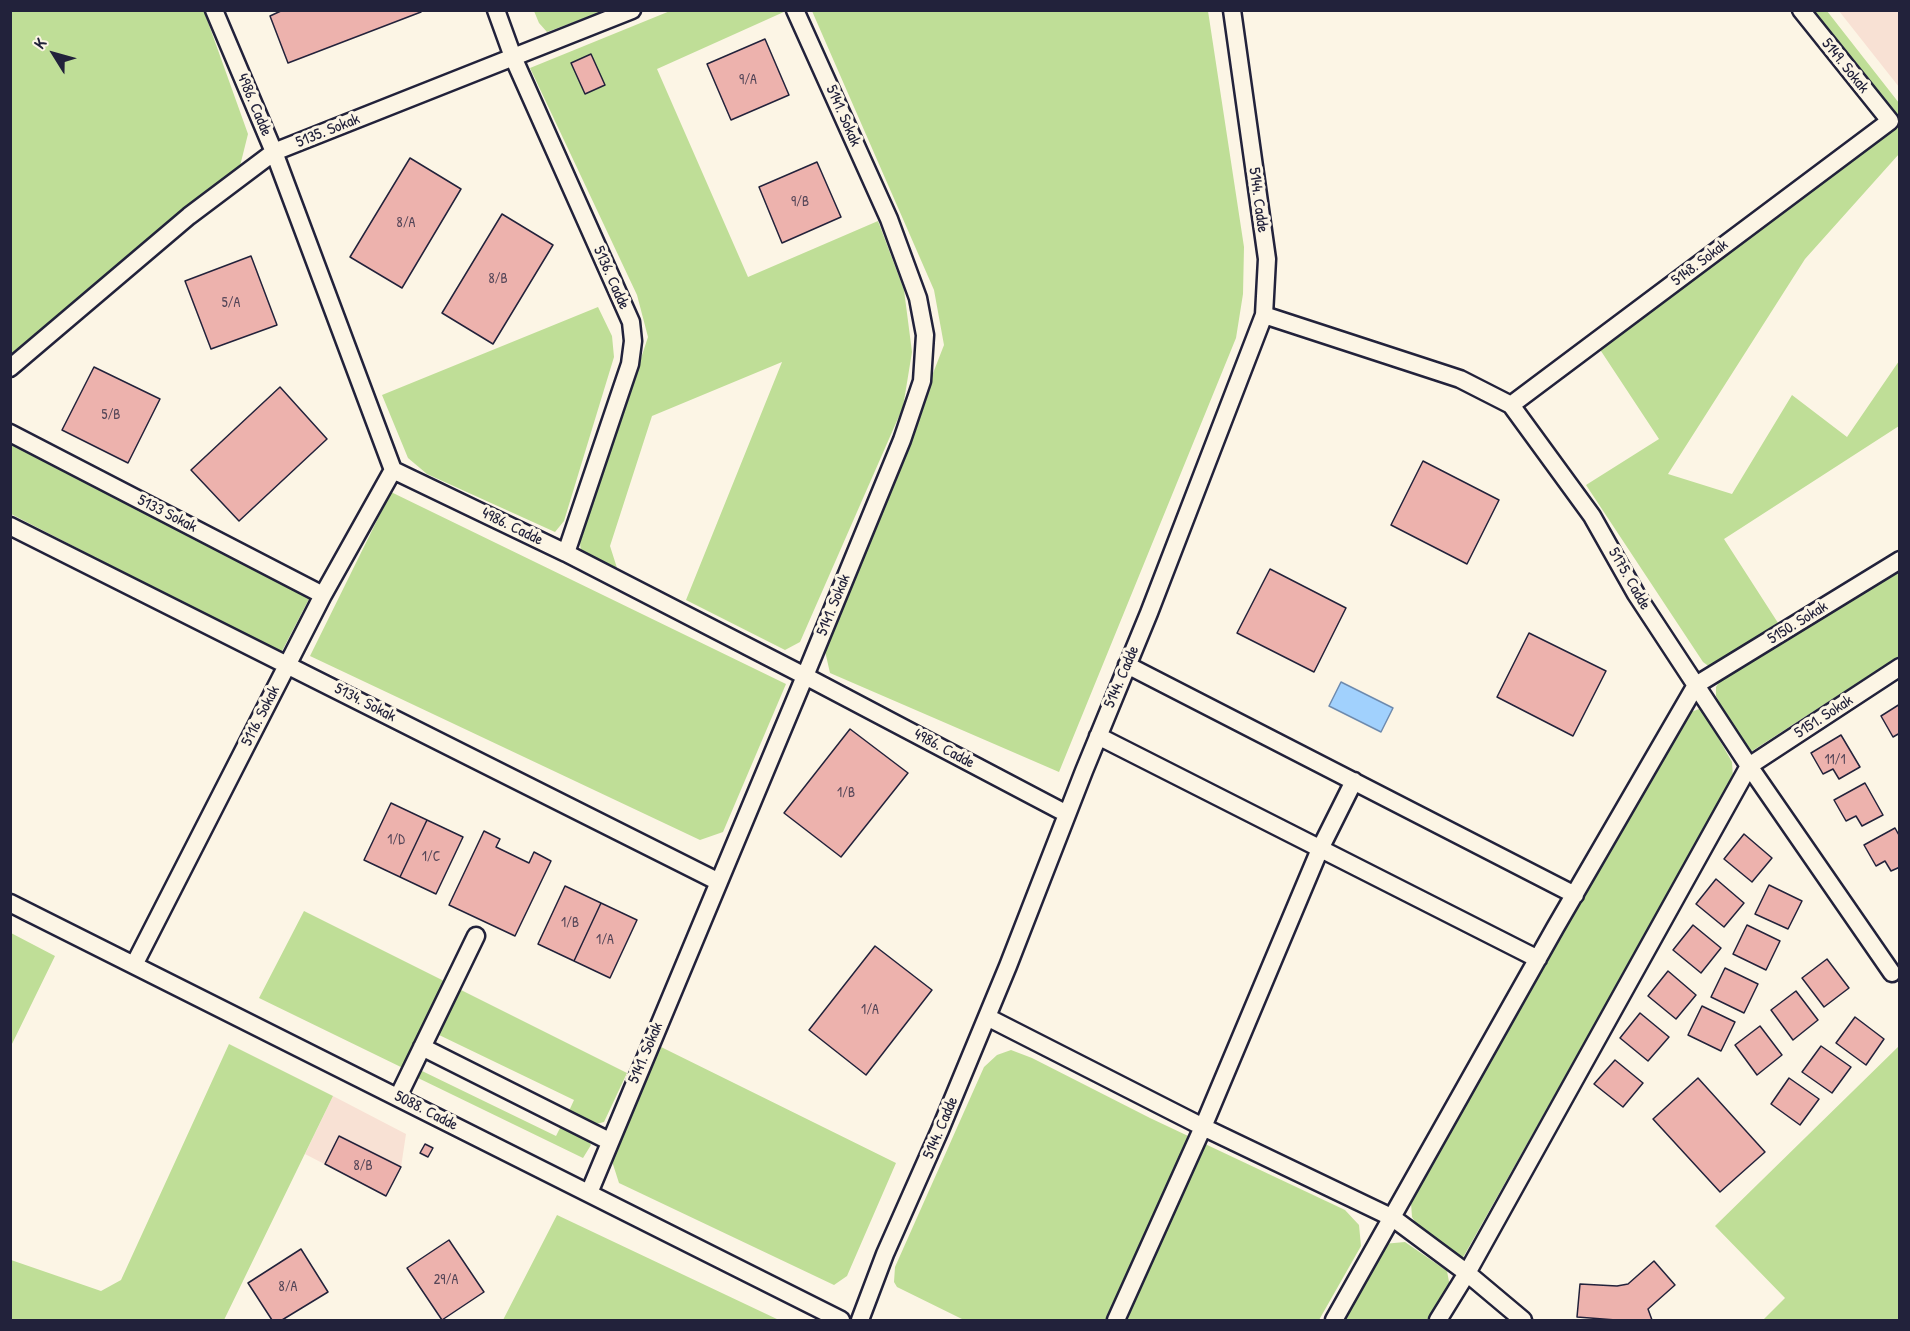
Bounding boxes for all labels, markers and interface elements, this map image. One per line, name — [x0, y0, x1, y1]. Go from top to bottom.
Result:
north arrow — [24, 24, 84, 84]
text: K — [28, 33, 51, 53]
street label: 5149. Sokak — [1817, 35, 1873, 97]
street label: 4986. Cadde — [232, 71, 276, 139]
house number: 9/A — [739, 72, 757, 88]
street label: 5141. Sokak — [821, 82, 865, 150]
street label: 5135. Sokak — [293, 110, 363, 152]
street label: 5144. Cadde — [1244, 166, 1272, 234]
house number: 9/B — [791, 194, 809, 210]
house number: 8/A — [397, 215, 415, 231]
street label: 5148. Sokak — [1668, 235, 1732, 291]
street label: 5136. Cadde — [589, 243, 633, 313]
house number: 8/B — [488, 271, 508, 287]
house number: 5/A — [222, 295, 240, 311]
house number: 5/B — [102, 407, 120, 423]
street label: 5133 Sokak — [134, 491, 200, 537]
street label: 4986. Cadde — [478, 504, 546, 550]
street label: 5175. Cadde — [1604, 545, 1654, 613]
street label: 5141. Sokak — [813, 571, 855, 639]
street label: 5150. Sokak — [1765, 597, 1831, 649]
street label: 5144. Cadde — [1100, 643, 1144, 711]
street label: 5134. Sokak — [331, 679, 399, 727]
street label: 5116. Sokak — [238, 683, 284, 749]
street label: 5151. Sokak — [1791, 691, 1857, 743]
street label: 4986. Cadde — [910, 725, 978, 773]
house number: 11/1 — [1824, 752, 1846, 768]
house number: 1/B — [837, 785, 855, 801]
house number: 1/D — [387, 832, 405, 848]
house number: 1/C — [422, 849, 440, 865]
house number: 1/B — [561, 915, 579, 931]
house number: 1/A — [596, 932, 614, 948]
house number: 1/A — [861, 1002, 879, 1018]
street label: 5141. Sokak — [624, 1019, 668, 1087]
street label: 5088. Cadde — [391, 1087, 461, 1135]
street label: 5144. Cadde — [919, 1094, 963, 1162]
house number: 8/B — [353, 1158, 373, 1174]
house number: 29/A — [434, 1272, 458, 1288]
house number: 8/A — [279, 1279, 297, 1295]

